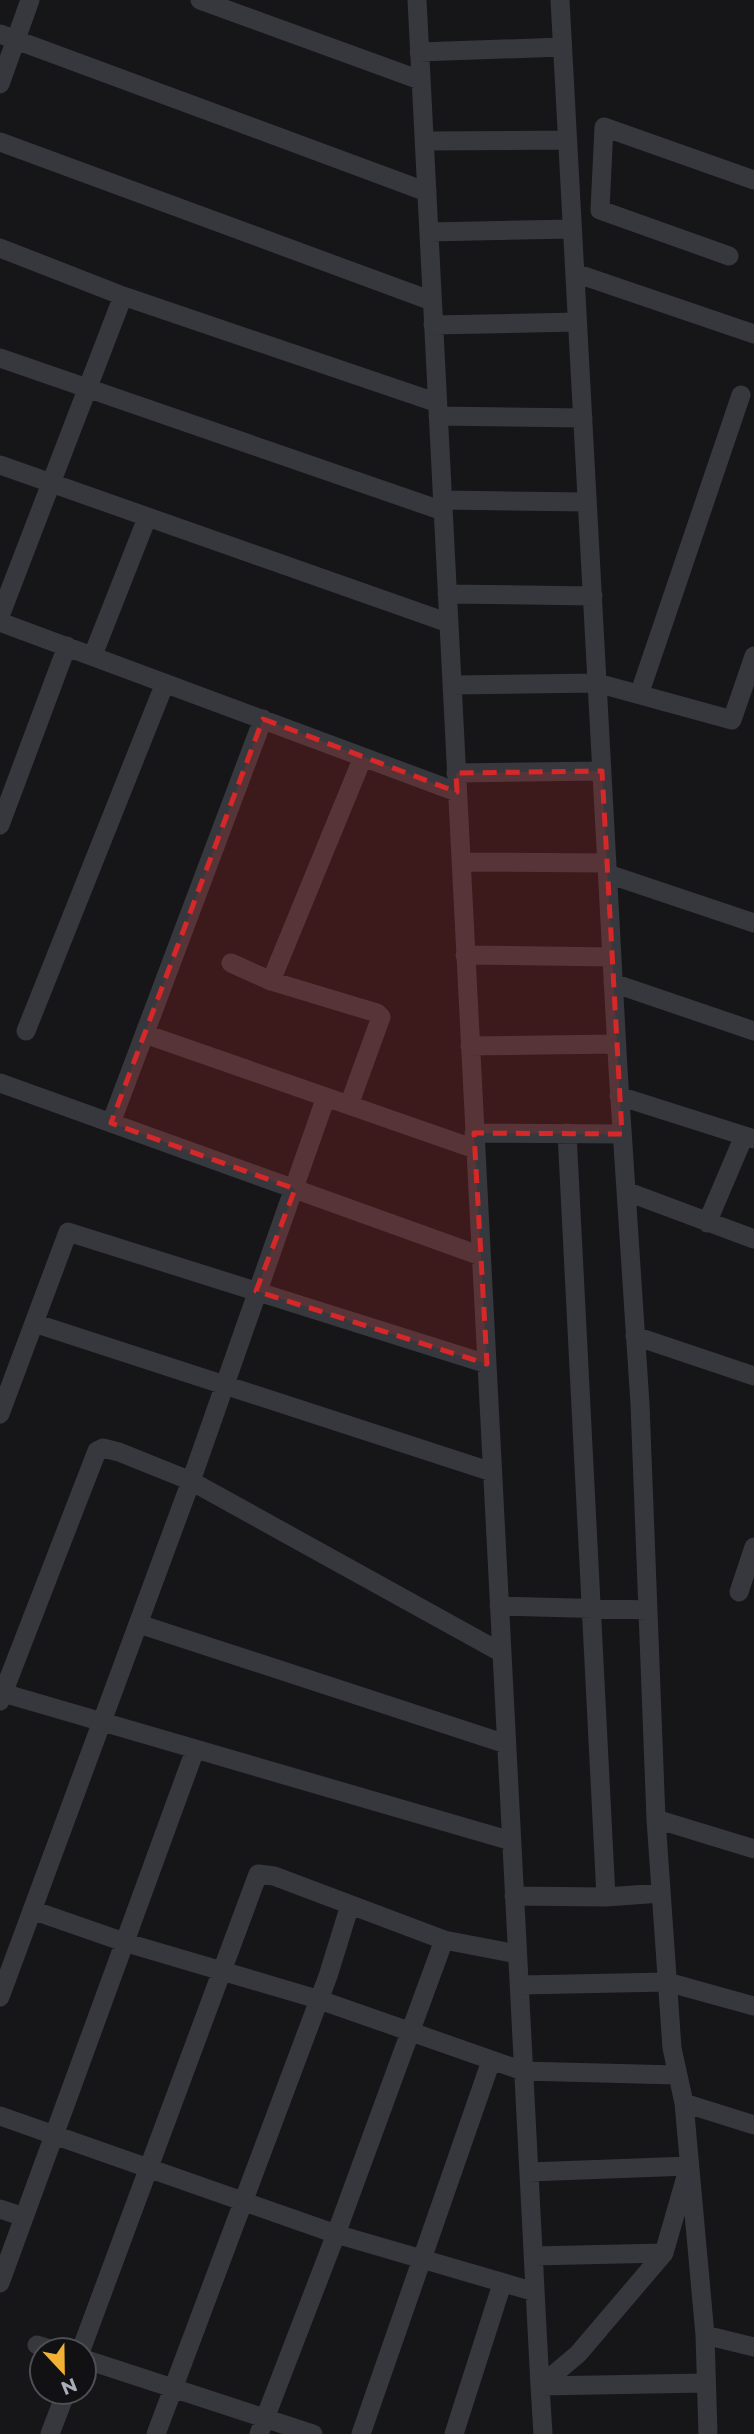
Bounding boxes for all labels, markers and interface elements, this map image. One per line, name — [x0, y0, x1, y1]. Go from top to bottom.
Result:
north arrow — [28, 2336, 98, 2406]
text: N — [58, 2373, 81, 2400]

